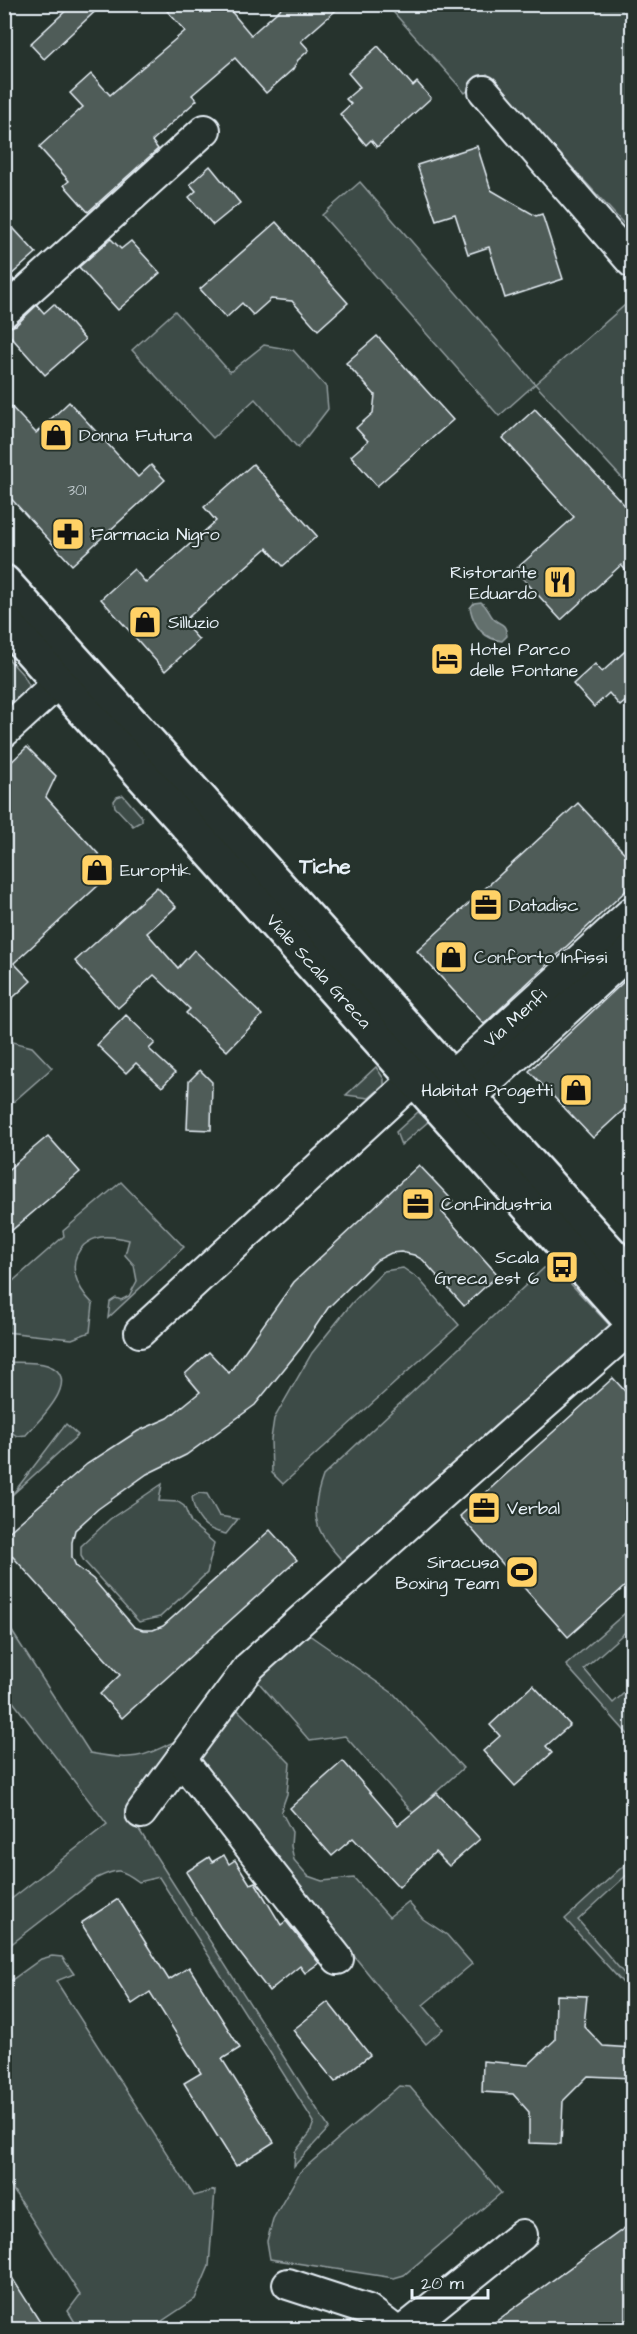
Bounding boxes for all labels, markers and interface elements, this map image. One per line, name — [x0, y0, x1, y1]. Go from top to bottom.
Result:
shop icon: Donna Futura — [38, 417, 74, 453]
place label: Donna Futura — [79, 423, 192, 448]
house number: 301 — [67, 480, 87, 501]
pharmacy icon: Farmacia Nigro — [50, 516, 86, 552]
place label: Farmacia Nigro — [91, 522, 220, 548]
place label: Ristorante Eduardo — [450, 560, 537, 606]
restaurant icon: Ristorante Eduardo — [542, 564, 578, 600]
shop icon: Silluzio — [127, 604, 163, 640]
place label: Silluzio — [168, 610, 219, 635]
place label: Hotel Parco delle Fontane — [470, 637, 579, 683]
hotel icon: Hotel Parco delle Fontane — [429, 641, 465, 677]
shop icon: Europtik — [79, 852, 115, 888]
district label: Tiche — [298, 852, 351, 881]
place label: Europtik — [120, 858, 191, 883]
office icon: Datadisc — [468, 887, 504, 923]
place label: Datadisc — [509, 893, 579, 918]
street label: Viale Scala Greca — [260, 908, 377, 1034]
shop icon: Conforto Infissi — [433, 939, 469, 975]
place label: Conforto Infissi — [474, 945, 607, 970]
street label: Via Menfi — [478, 983, 553, 1054]
shop icon: Habitat Progetti — [558, 1072, 594, 1108]
place label: Habitat Progetti — [421, 1078, 553, 1104]
office icon: Confindustria — [400, 1186, 436, 1222]
place label: Confindustria — [441, 1192, 552, 1217]
place label: Scala Greca est 6 — [435, 1245, 539, 1291]
bus stop icon: Scala Greca est 6 — [544, 1249, 580, 1285]
office icon: Verbal — [466, 1490, 502, 1526]
place label: Verbal — [507, 1496, 560, 1521]
place label: Siracusa Boxing Team — [395, 1550, 499, 1597]
sports icon: Siracusa Boxing Team — [504, 1554, 540, 1590]
scale bar — [412, 2262, 488, 2300]
text: 20 m — [421, 2271, 464, 2296]

